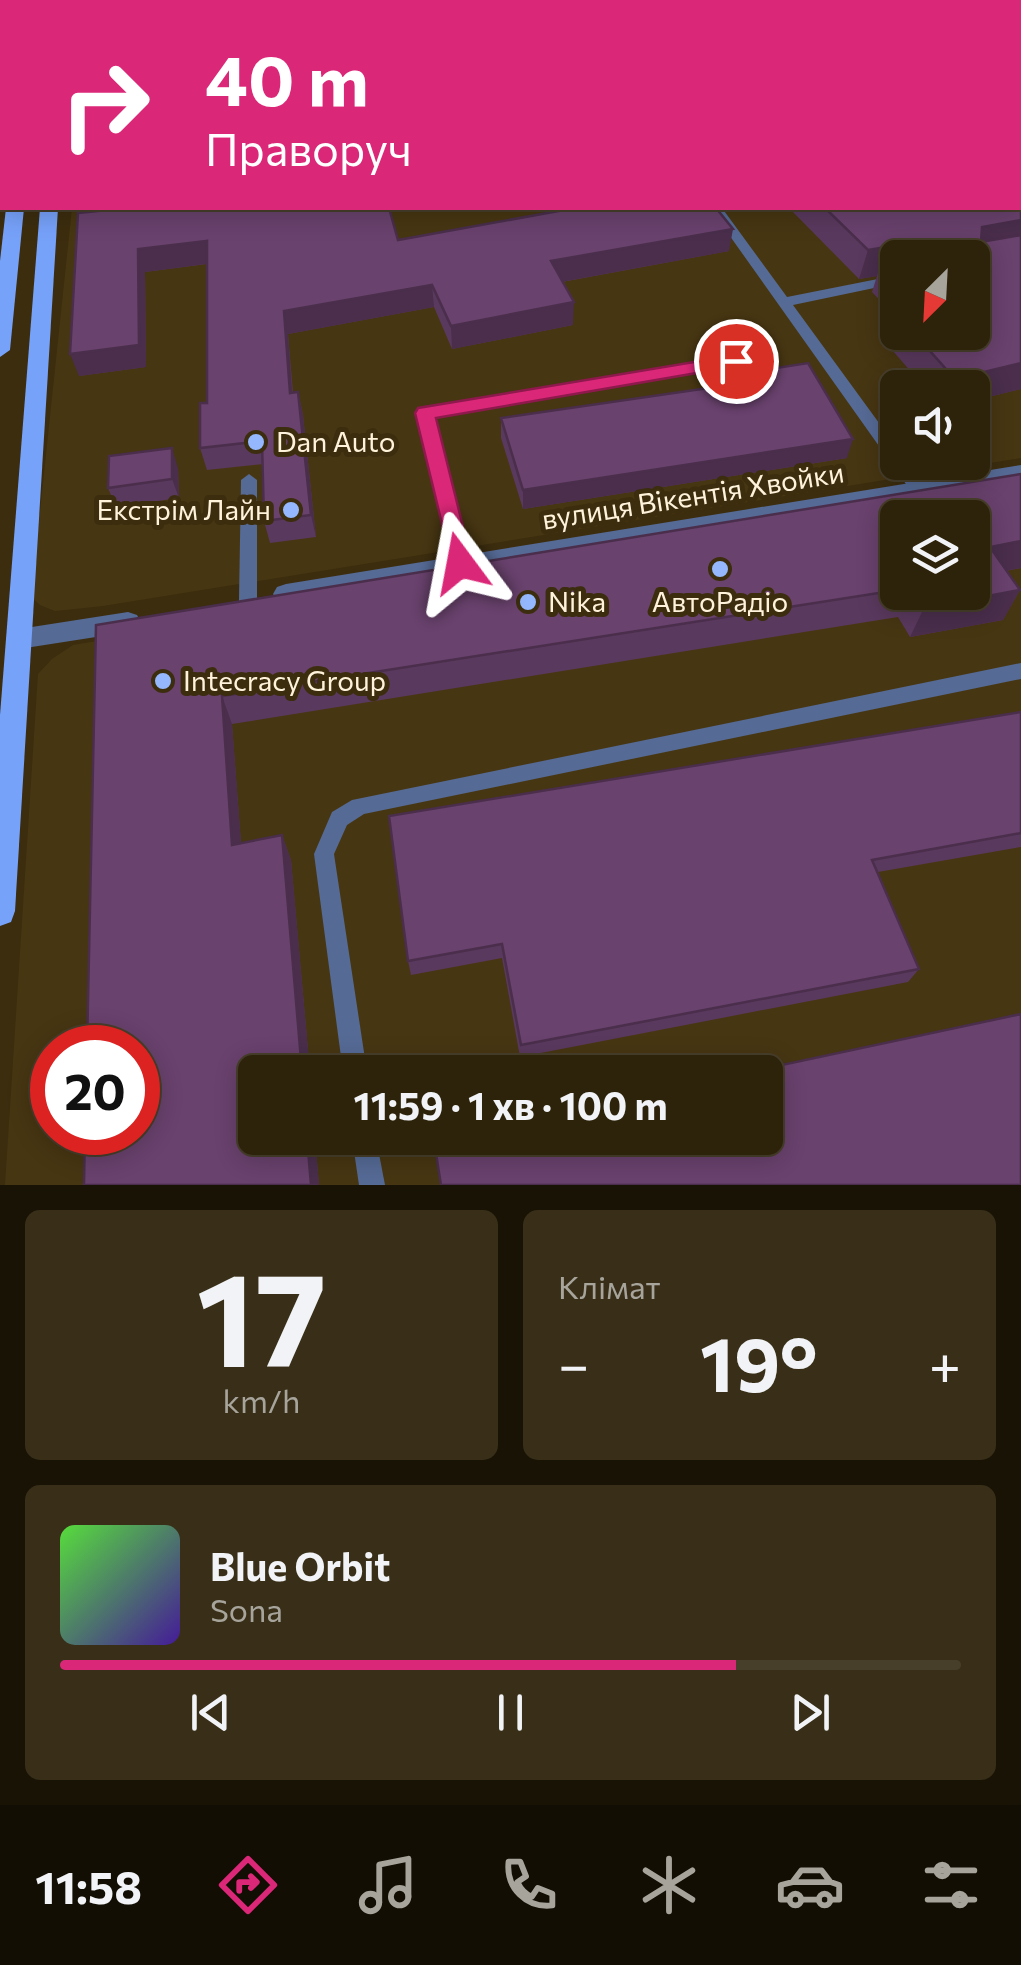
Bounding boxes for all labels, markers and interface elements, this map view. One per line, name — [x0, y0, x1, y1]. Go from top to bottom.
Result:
text: 40 m — [205, 35, 369, 120]
icon: right — [40, 40, 170, 170]
text: Праворуч — [205, 120, 412, 175]
north arrow — [880, 240, 990, 350]
map controls — [880, 240, 990, 610]
pin — [694, 319, 779, 404]
icon: arrive — [709, 334, 764, 389]
button: sound — [880, 370, 990, 480]
place label: Dan Auto — [276, 424, 395, 458]
marker: Dan Auto — [245, 431, 267, 453]
street label: вулиця Вікентія Хвойки — [539, 454, 846, 536]
place label: Екстрім Лайн — [97, 492, 271, 526]
marker: Екстрім Лайн — [280, 499, 302, 521]
button: layers — [880, 500, 990, 610]
position arrow — [408, 511, 512, 615]
marker: АвтоРадіо — [709, 558, 731, 580]
place label: Nika — [548, 584, 606, 618]
place label: АвтоРадіо — [652, 584, 788, 618]
marker: Nika — [517, 591, 539, 613]
place label: Intecracy Group — [183, 663, 386, 697]
marker: Intecracy Group — [152, 670, 174, 692]
speed limit sign: 20 — [30, 1025, 160, 1155]
text: 11:59 · 1 хв · 100 m — [353, 1081, 668, 1128]
text: 17 — [196, 1235, 327, 1394]
text: Клімат — [558, 1266, 661, 1306]
text: 19° — [700, 1316, 818, 1407]
text: − — [558, 1329, 589, 1396]
text: + — [929, 1329, 961, 1396]
text: km/h — [223, 1380, 300, 1420]
text: Blue Orbit — [210, 1542, 390, 1589]
text: Sona — [210, 1589, 283, 1629]
icon: previous — [183, 1685, 238, 1740]
icon: pause — [483, 1685, 538, 1740]
icon: next — [783, 1685, 838, 1740]
icon: directions — [213, 1850, 283, 1920]
icon: music — [353, 1850, 423, 1920]
icon: phone — [494, 1850, 564, 1920]
icon: climate — [634, 1850, 704, 1920]
icon: car — [775, 1850, 845, 1920]
icon: filters — [916, 1850, 986, 1920]
text: 11:58 — [35, 1858, 142, 1913]

